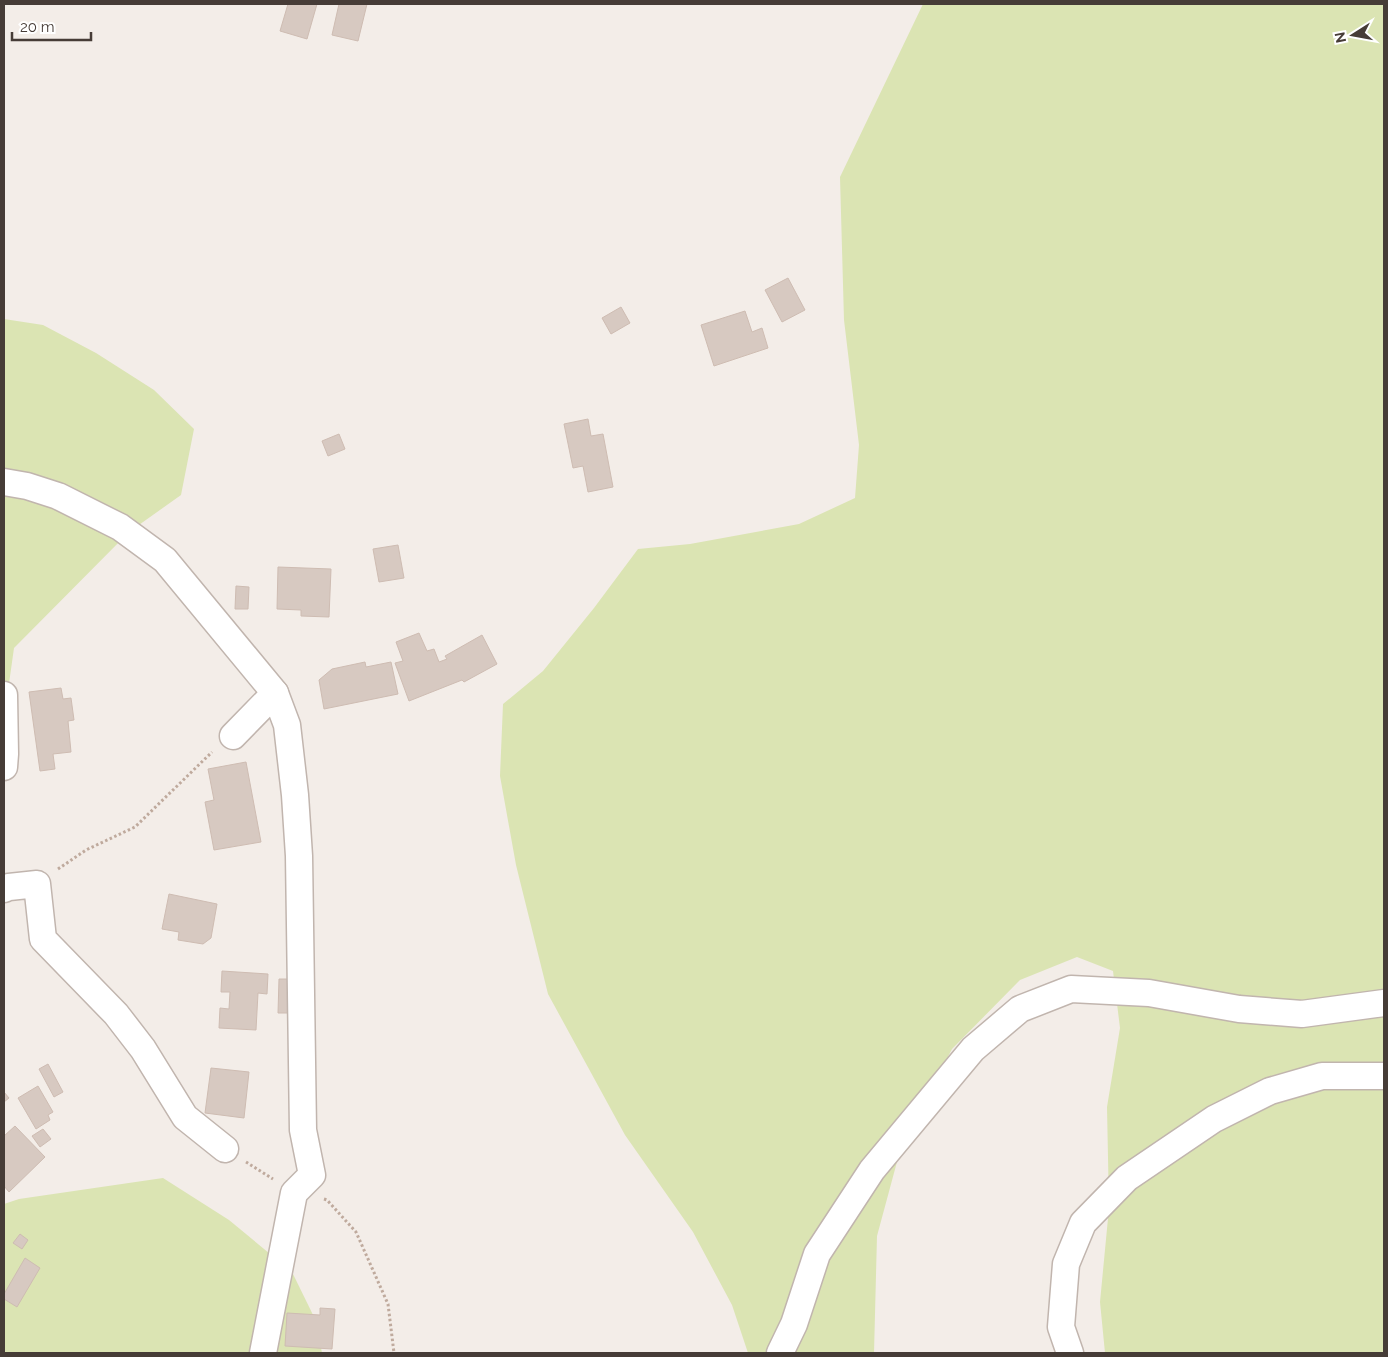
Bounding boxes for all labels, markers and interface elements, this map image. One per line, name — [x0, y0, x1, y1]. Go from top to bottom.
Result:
scale bar — [12, 10, 91, 42]
north arrow — [1328, 10, 1378, 60]
text: 20 m — [20, 18, 55, 36]
text: N — [1331, 31, 1349, 44]

